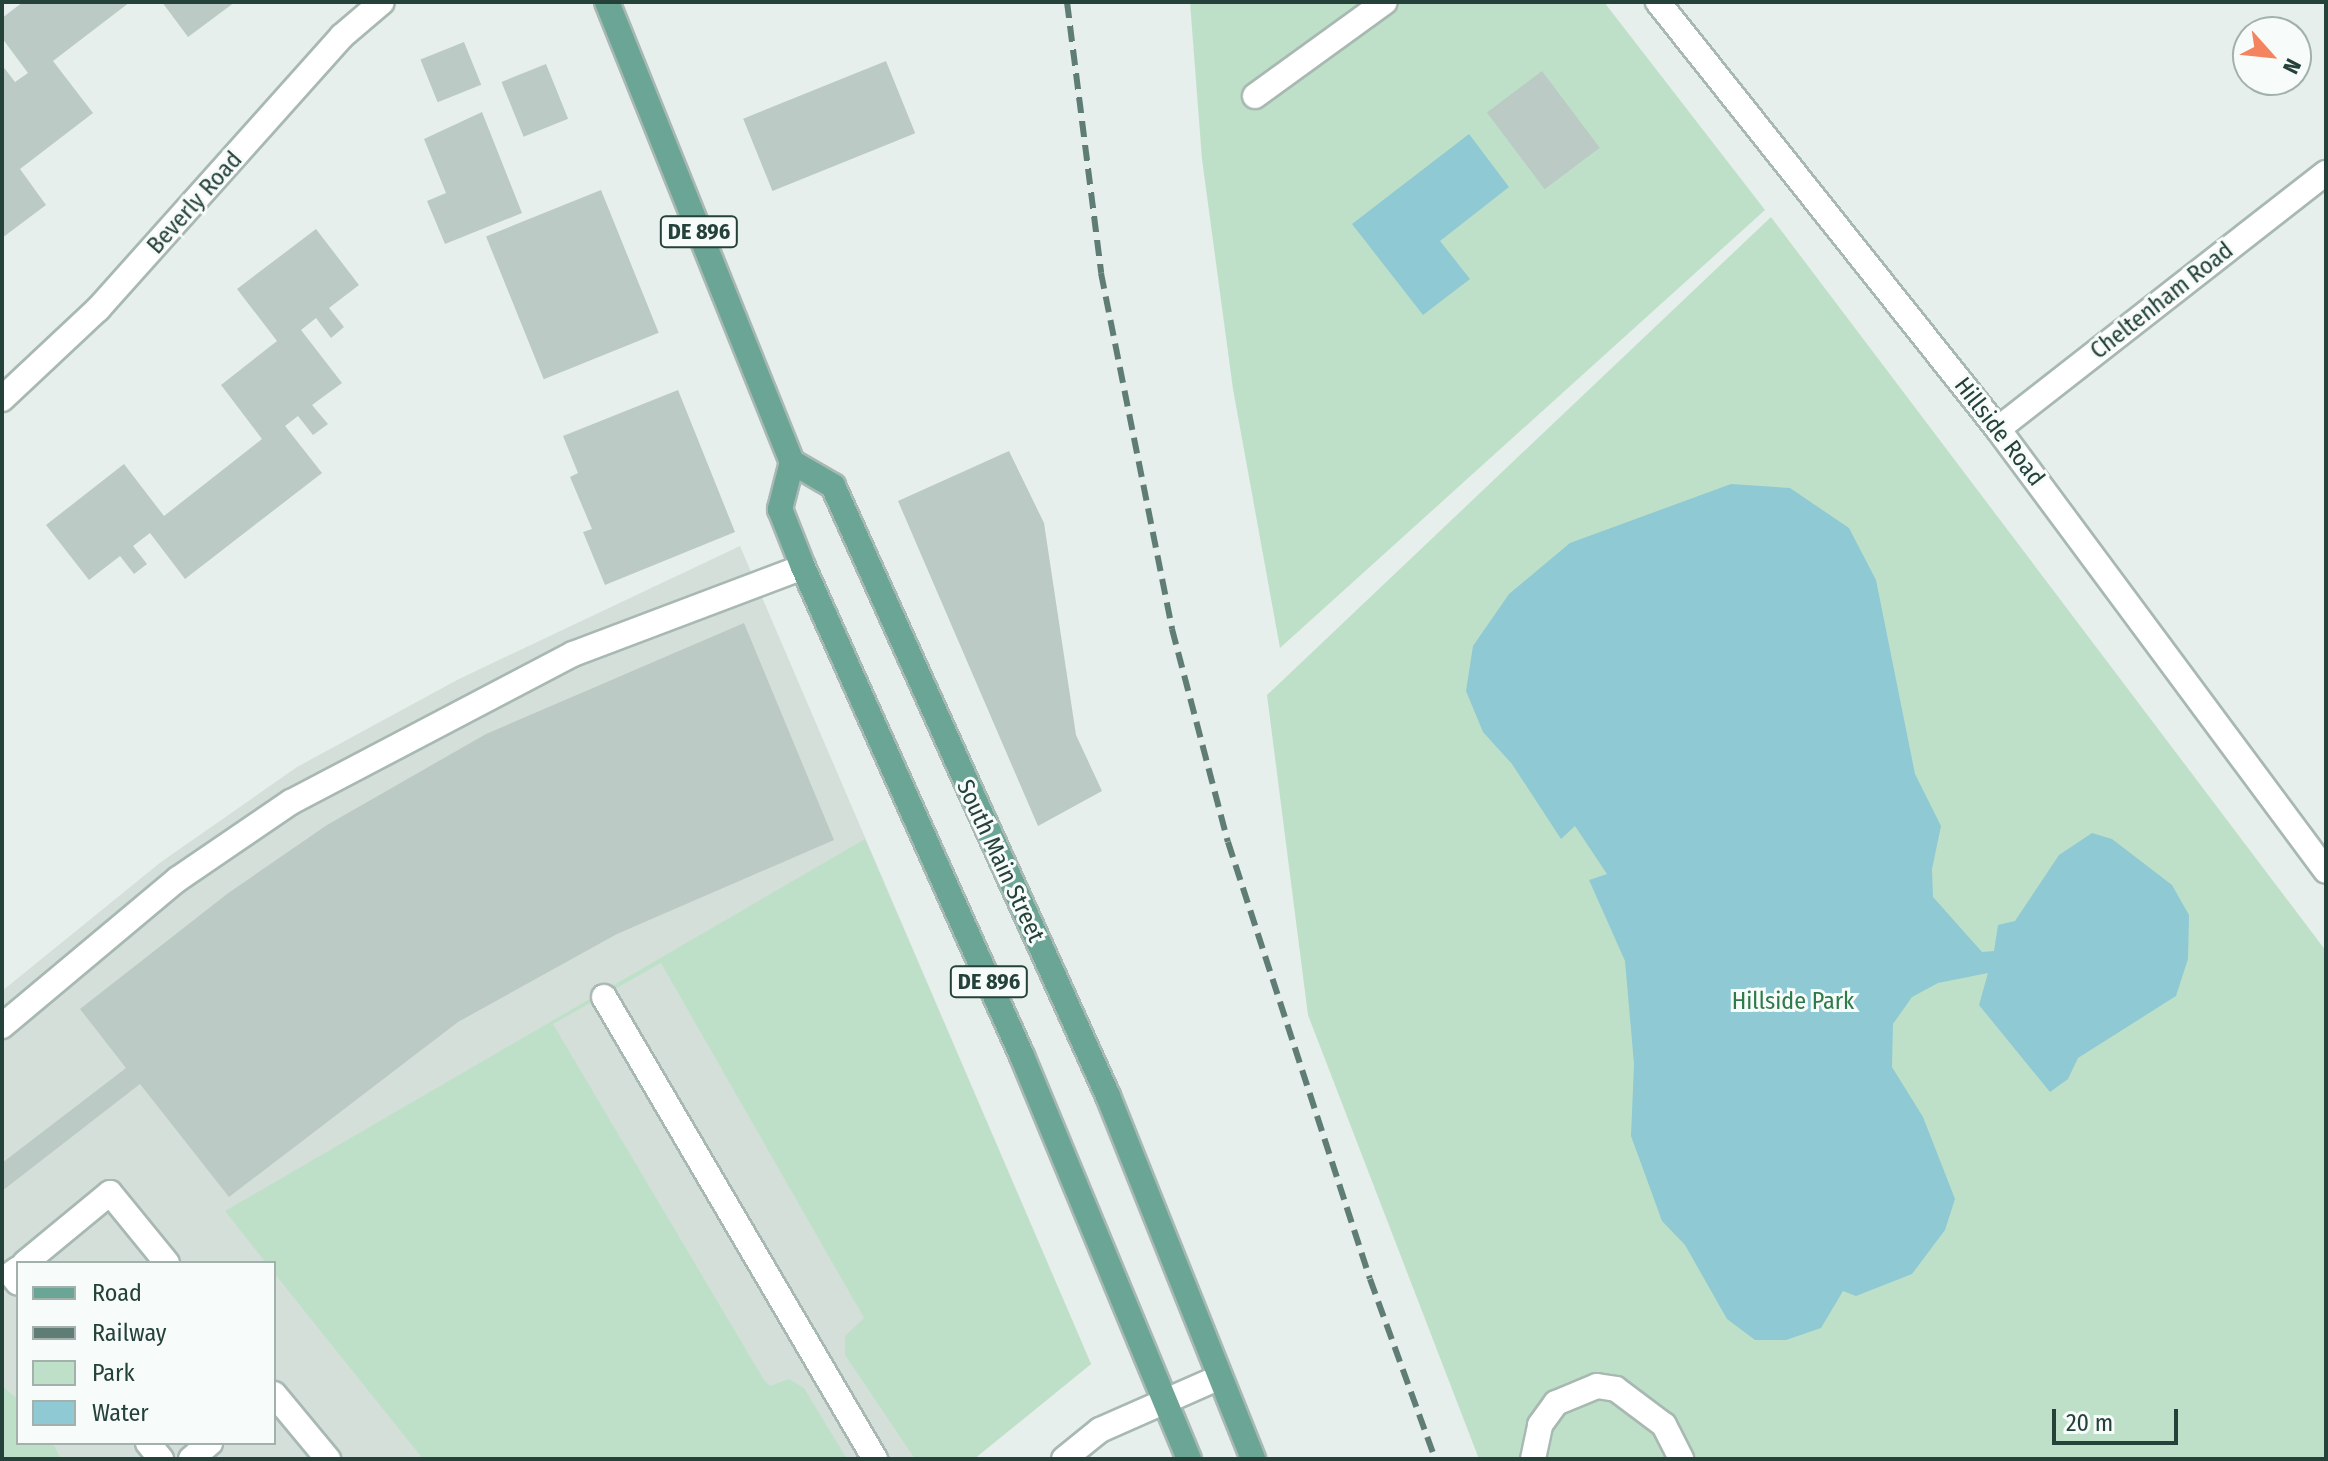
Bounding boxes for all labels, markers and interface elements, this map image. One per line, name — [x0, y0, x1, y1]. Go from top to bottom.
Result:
north arrow — [2232, 16, 2312, 96]
text: N — [2277, 54, 2307, 78]
street label: Beverly Road — [142, 146, 248, 260]
road number: DE 896 — [659, 214, 739, 250]
street label: Cheltenham Road — [2085, 236, 2239, 366]
street label: Hillside Road — [1948, 372, 2050, 492]
street label: South Main Street — [950, 775, 1050, 947]
road number: DE 896 — [949, 964, 1029, 1000]
park label: Hillside Park — [1732, 988, 1854, 1016]
legend — [16, 1261, 276, 1445]
text: Road — [92, 1279, 142, 1307]
text: Railway — [92, 1319, 167, 1347]
text: Park — [92, 1359, 135, 1387]
scale bar — [2056, 1393, 2182, 1443]
text: Water — [92, 1399, 149, 1427]
text: 20 m — [2066, 1409, 2113, 1437]

